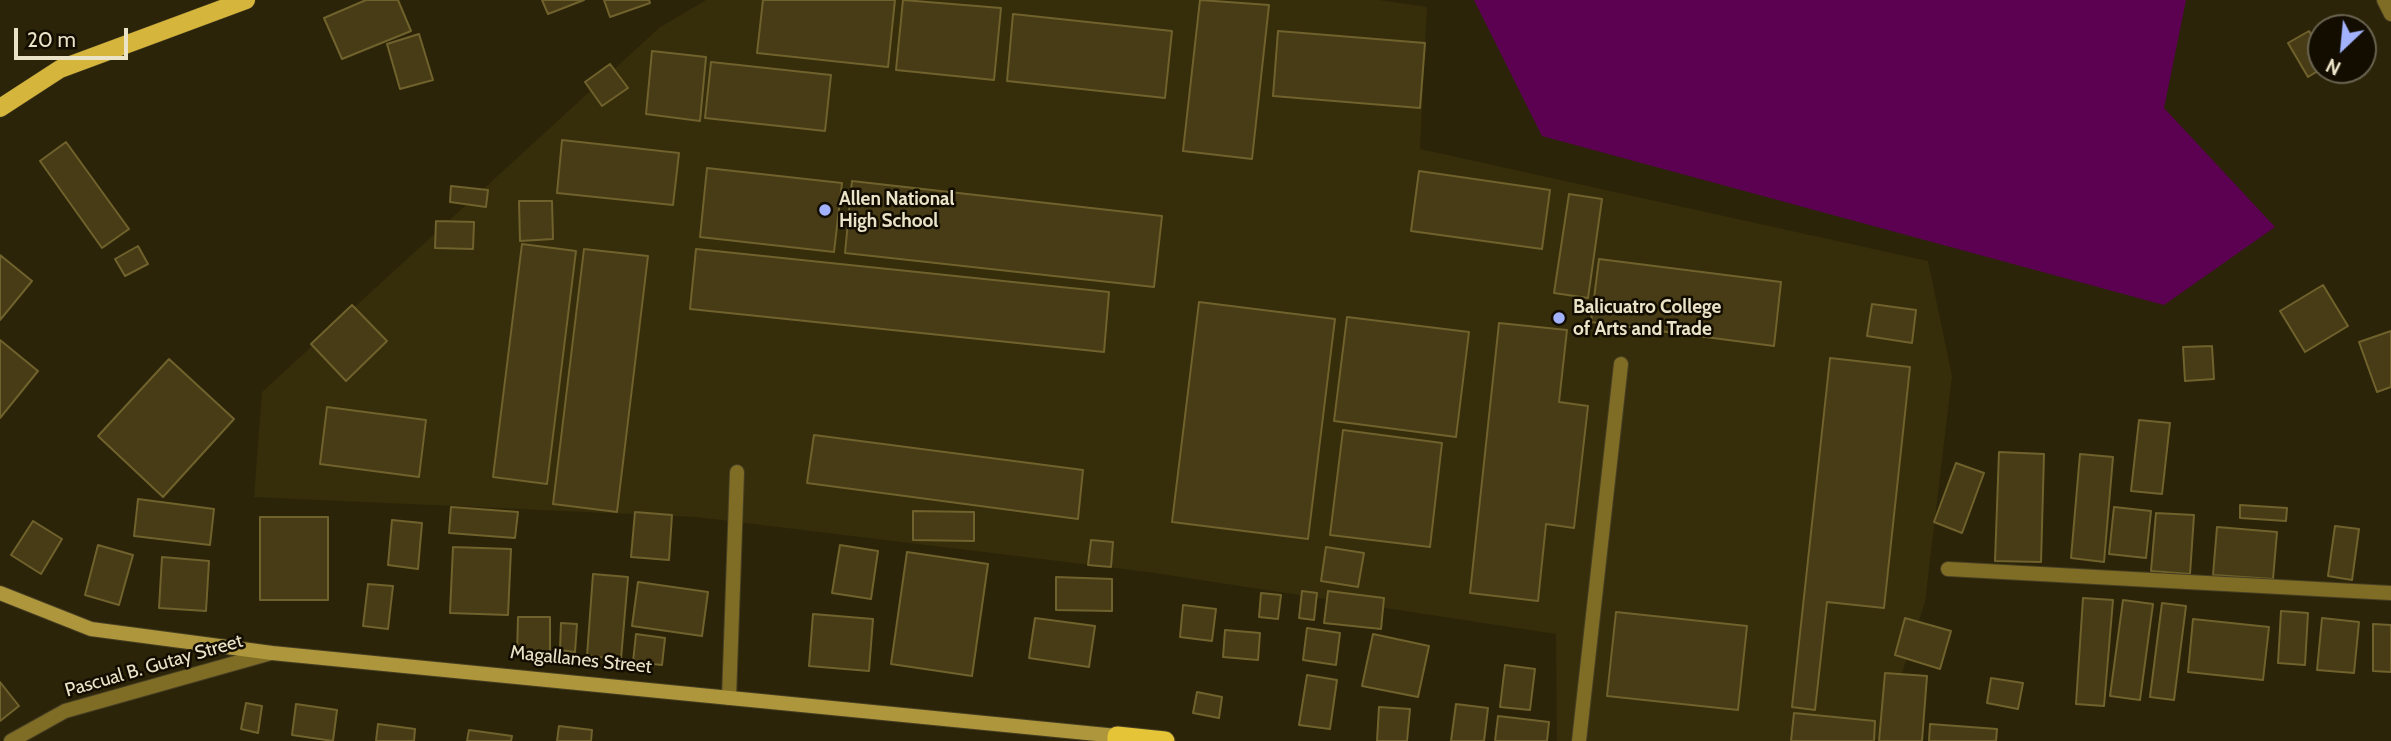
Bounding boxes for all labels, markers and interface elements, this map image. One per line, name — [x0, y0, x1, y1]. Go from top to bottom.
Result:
scale bar — [18, 14, 131, 58]
north arrow — [2307, 14, 2377, 84]
text: 20 m — [27, 27, 76, 52]
text: N — [2322, 53, 2345, 80]
place label: Allen National High School — [839, 188, 955, 232]
marker: Allen National High School — [817, 202, 833, 218]
place label: Balicuatro College of Arts and Trade — [1573, 296, 1721, 340]
marker: Balicuatro College of Arts and Trade — [1551, 310, 1567, 326]
street label: Pascual B. Gutay Street — [62, 630, 246, 702]
street label: Magallanes Street — [509, 641, 653, 679]

